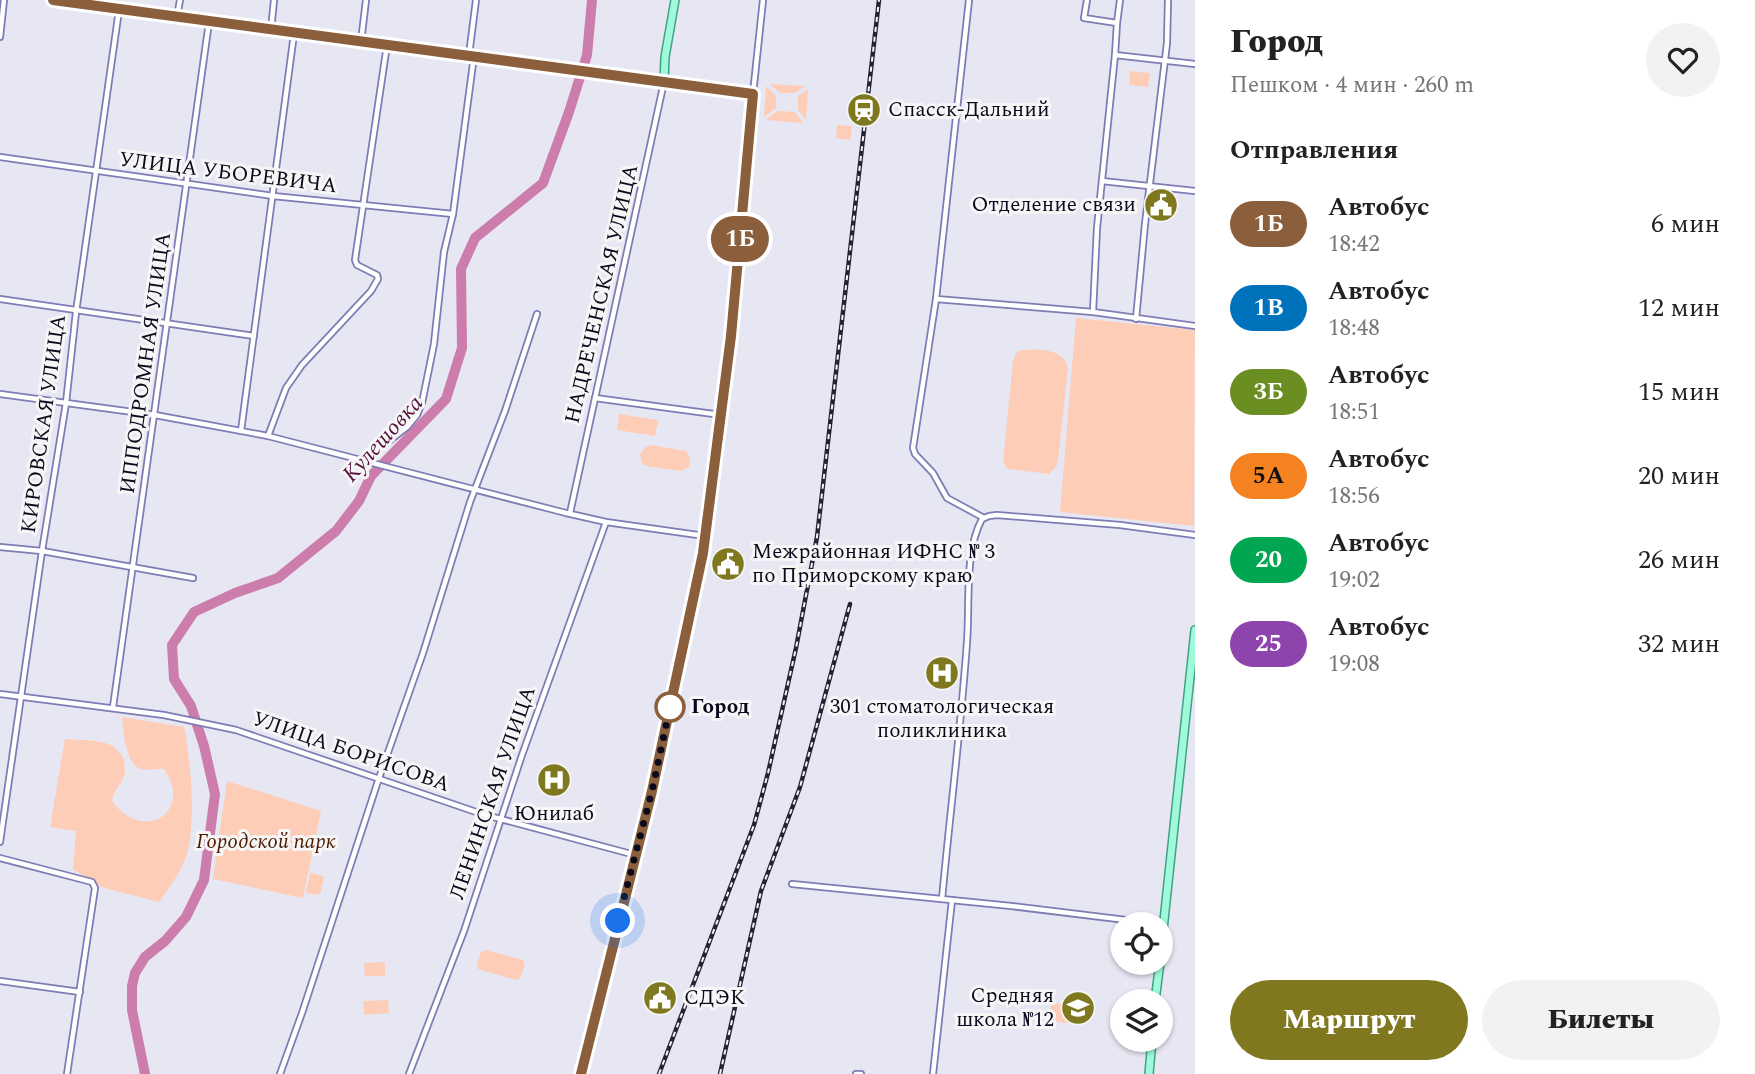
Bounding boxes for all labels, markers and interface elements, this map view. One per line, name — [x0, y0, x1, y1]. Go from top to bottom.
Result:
text: Город — [1230, 17, 1323, 67]
button: heart — [1646, 23, 1720, 97]
text: Пешком · 4 мин · 260 m — [1230, 68, 1474, 103]
station icon: Спасск-Дальний — [845, 91, 883, 129]
place label: Спасск-Дальний — [888, 94, 1050, 126]
text: Отправления — [1230, 130, 1398, 170]
street label: УЛИЦА УБОРЕВИЧА — [117, 144, 339, 202]
street label: НАДРЕЧЕНСКАЯ УЛИЦА — [557, 161, 647, 427]
public building icon: Отделение связи — [1142, 186, 1180, 224]
text: Автобус — [1328, 187, 1430, 227]
place label: Отделение связи — [972, 189, 1136, 221]
text: 6 мин — [1651, 204, 1720, 244]
text: 1Б — [1253, 206, 1284, 242]
line badge: 1Б — [708, 216, 772, 262]
text: 1Б — [725, 221, 755, 257]
text: 18:42 — [1328, 227, 1380, 262]
street label: ИППОДРОМНАЯ УЛИЦА — [112, 230, 180, 496]
text: Автобус — [1328, 271, 1430, 311]
text: 12 мин — [1638, 288, 1720, 328]
text: 1В — [1253, 290, 1284, 326]
text: 18:48 — [1328, 311, 1380, 346]
street label: КИРОВСКАЯ УЛИЦА — [13, 312, 75, 535]
text: Автобус — [1328, 355, 1430, 395]
text: 15 мин — [1638, 372, 1720, 412]
text: 3Б — [1253, 374, 1284, 410]
water label: Кулешовка — [334, 387, 432, 491]
text: 18:51 — [1328, 395, 1380, 430]
text: Автобус — [1328, 439, 1430, 479]
text: 20 мин — [1638, 456, 1720, 496]
text: 5А — [1252, 458, 1285, 494]
text: 18:56 — [1328, 479, 1380, 514]
text: Автобус — [1328, 523, 1430, 563]
place label: Межрайонная ИФНС № 3 по Приморскому краю — [752, 536, 995, 592]
text: 26 мин — [1638, 540, 1720, 580]
text: 20 — [1255, 542, 1282, 578]
public building icon: Межрайонная ИФНС № 3 по Приморскому краю — [709, 545, 747, 583]
text: 19:02 — [1328, 563, 1380, 598]
text: Автобус — [1328, 607, 1430, 647]
text: 32 мин — [1638, 624, 1720, 664]
text: 25 — [1255, 626, 1282, 662]
text: 19:08 — [1328, 647, 1380, 682]
hospital icon: 301 стоматологическая поликлиника — [923, 654, 961, 692]
street label: ЛЕНИНСКАЯ УЛИЦА — [441, 682, 545, 904]
place label: Город — [691, 691, 749, 723]
place label: 301 стоматологическая поликлиника — [830, 691, 1054, 747]
marker: Город — [655, 692, 685, 722]
street label: УЛИЦА БОРИСОВА — [248, 703, 454, 801]
hospital icon: Юнилаб — [535, 761, 573, 799]
place label: Юнилаб — [514, 798, 594, 830]
park label: Городской парк — [196, 826, 336, 858]
your location — [600, 903, 635, 938]
map controls — [1110, 912, 1173, 1052]
button: locate — [1110, 912, 1173, 975]
public building icon: СДЭК — [641, 979, 679, 1017]
place label: Средняя школа №12 — [956, 980, 1054, 1036]
button: Маршрут — [1230, 980, 1468, 1060]
button: Билеты — [1482, 980, 1720, 1060]
place label: СДЭК — [684, 982, 745, 1014]
school or university icon: Средняя школа №12 — [1059, 989, 1097, 1027]
button: layers — [1110, 989, 1173, 1052]

